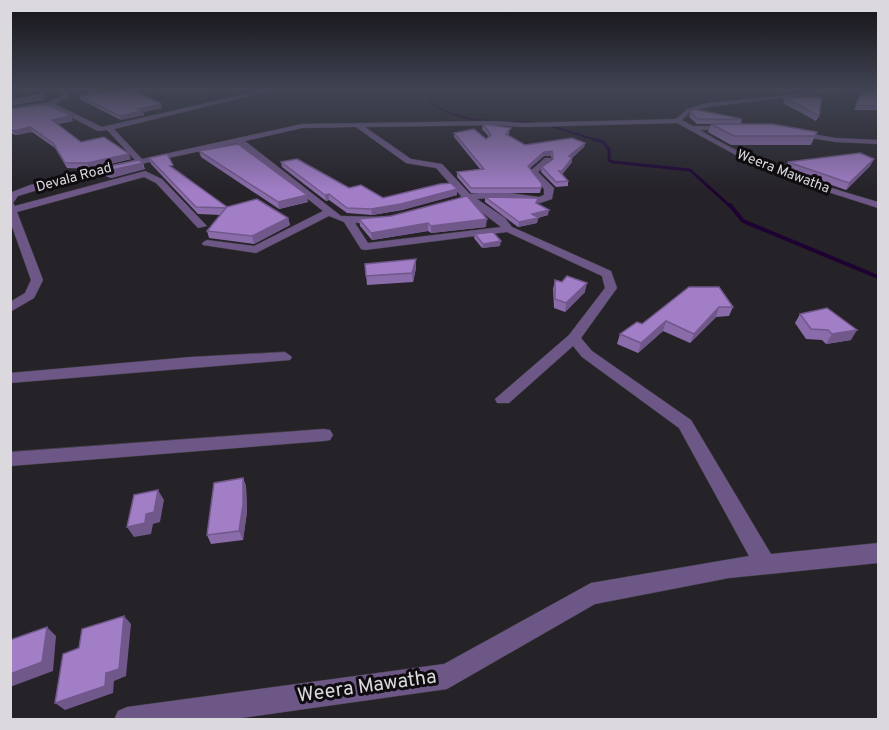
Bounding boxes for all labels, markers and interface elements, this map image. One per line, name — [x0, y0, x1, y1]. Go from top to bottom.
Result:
street label: Weera Mawatha — [734, 146, 832, 198]
street label: Devala Road — [34, 160, 114, 196]
street label: Weera Mawatha — [296, 664, 438, 710]

